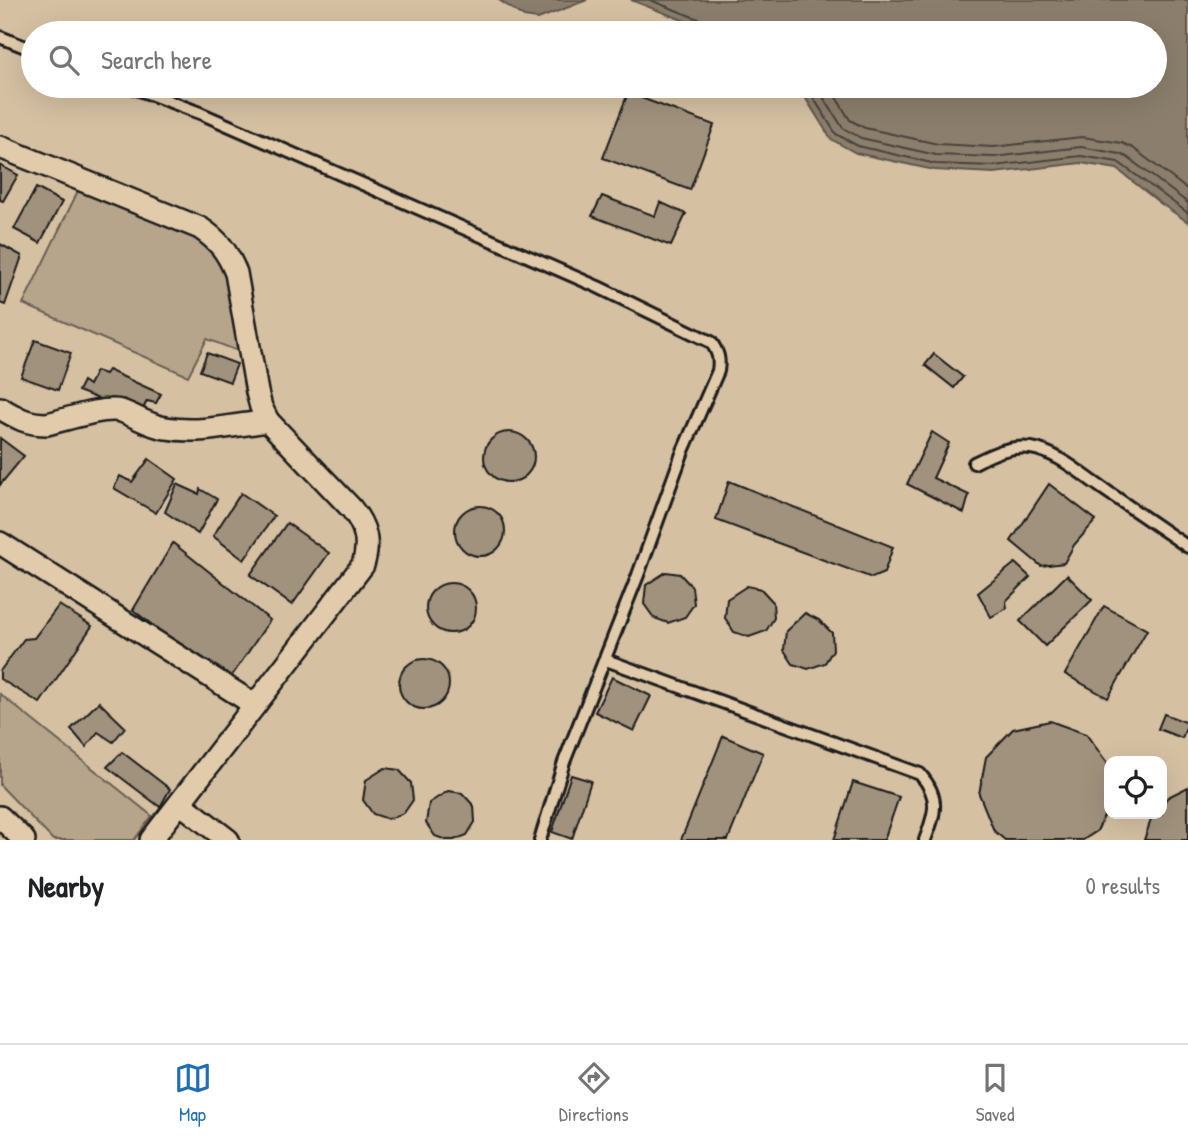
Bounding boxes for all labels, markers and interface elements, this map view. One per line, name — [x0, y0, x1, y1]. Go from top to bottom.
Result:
search box — [21, 21, 1167, 98]
icon: search — [45, 41, 83, 79]
text: Search here — [101, 42, 212, 77]
map controls — [1104, 756, 1167, 819]
button: locate — [1104, 756, 1167, 819]
text: Nearby — [28, 866, 104, 906]
text: 0 results — [1085, 870, 1160, 901]
tab: Map — [174, 1059, 212, 1127]
tab: Directions — [559, 1059, 629, 1127]
tab: Saved — [976, 1059, 1014, 1127]

